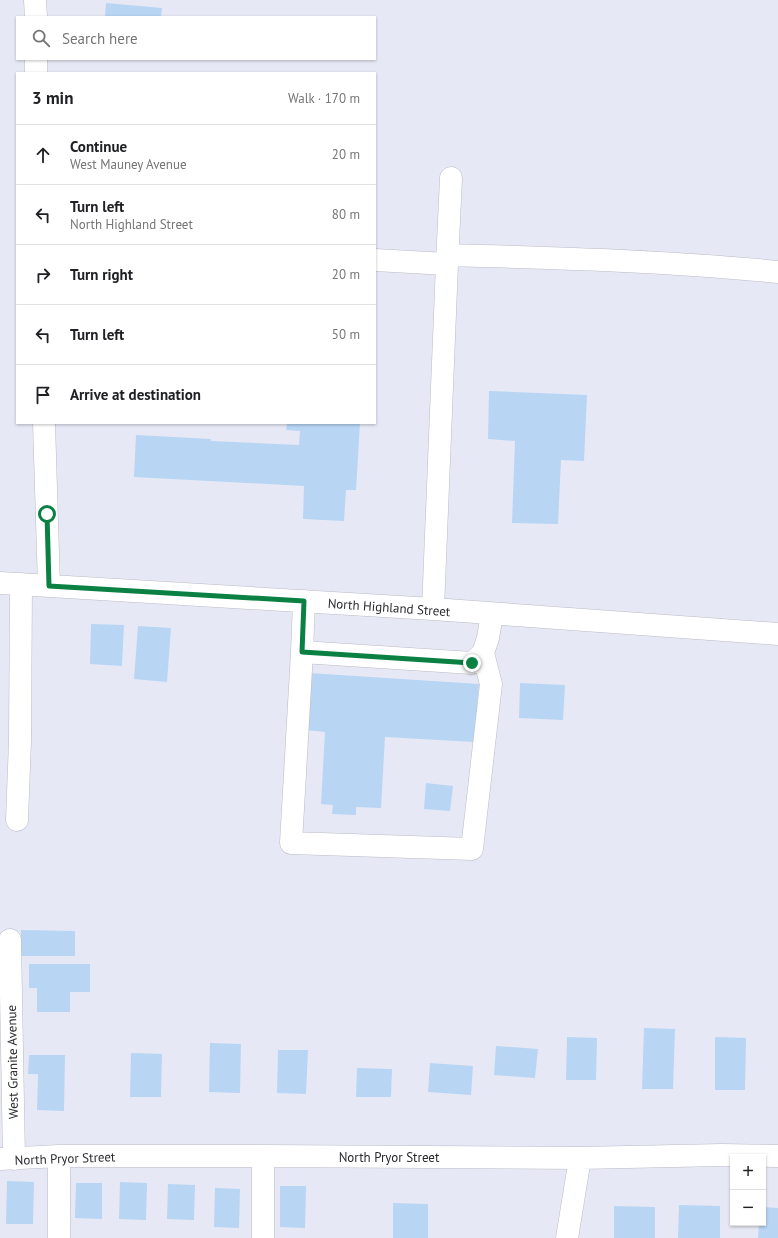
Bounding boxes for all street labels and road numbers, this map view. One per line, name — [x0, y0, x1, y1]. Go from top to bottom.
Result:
street label: North Highland Street — [327, 595, 451, 620]
street label: West Granite Avenue — [3, 1005, 22, 1119]
street label: North Pryor Street — [14, 1148, 116, 1169]
street label: North Pryor Street — [339, 1149, 440, 1166]

